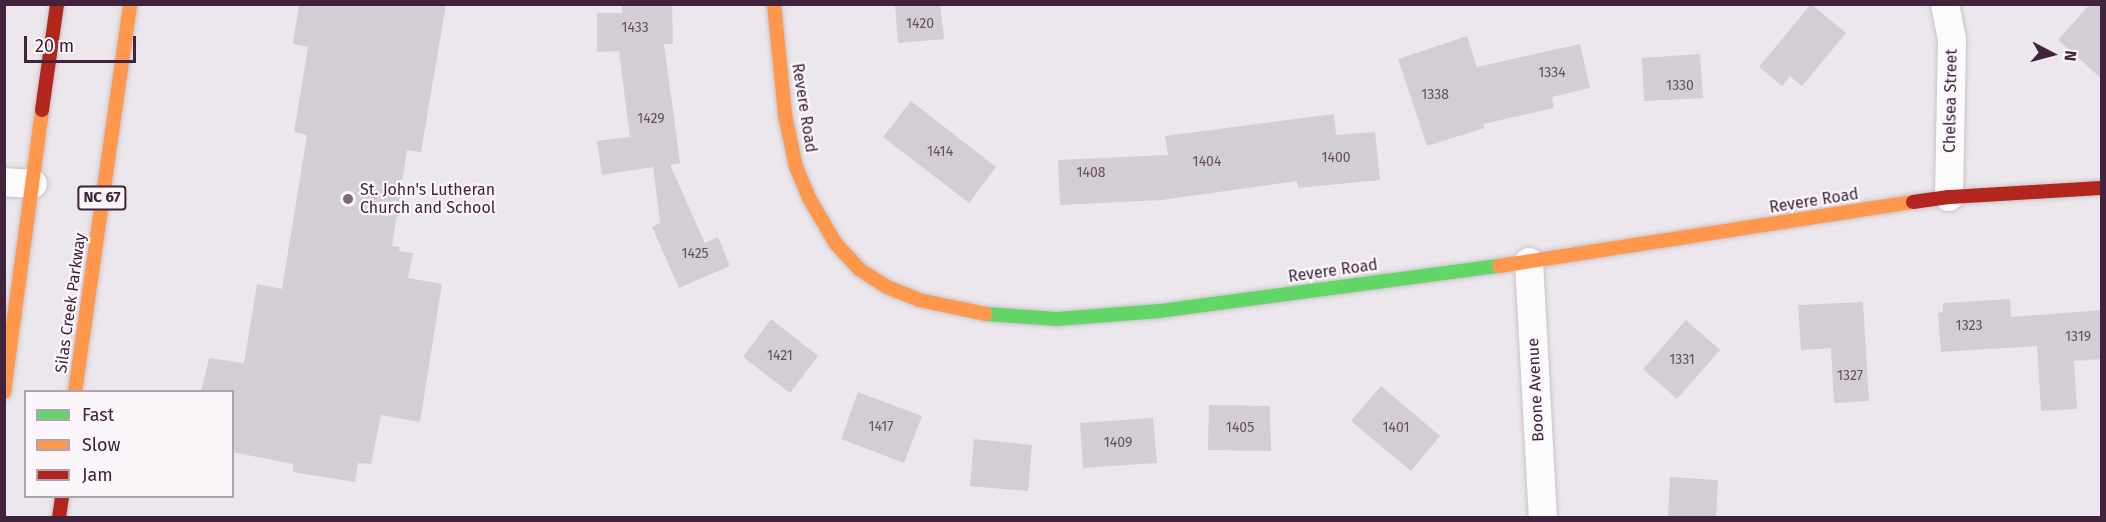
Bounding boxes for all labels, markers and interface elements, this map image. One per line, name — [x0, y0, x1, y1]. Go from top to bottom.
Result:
house number: 1420 — [906, 16, 934, 32]
house number: 1433 — [621, 20, 649, 36]
scale bar — [27, 24, 140, 62]
north arrow — [2022, 24, 2082, 84]
text: 20 m — [35, 35, 74, 57]
street label: Chelsea Street — [1940, 49, 1962, 153]
text: N — [2060, 50, 2080, 62]
street label: Revere Road — [787, 62, 821, 154]
house number: 1334 — [1538, 65, 1566, 81]
house number: 1330 — [1666, 78, 1694, 94]
house number: 1338 — [1421, 87, 1449, 103]
house number: 1429 — [637, 111, 665, 127]
house number: 1414 — [927, 144, 953, 160]
house number: 1400 — [1321, 150, 1351, 166]
house number: 1404 — [1193, 154, 1221, 170]
house number: 1408 — [1076, 165, 1106, 181]
place label: St. John's Lutheran Church and School — [360, 180, 495, 218]
street label: Revere Road — [1768, 184, 1860, 218]
road number: NC 67 — [76, 186, 128, 210]
marker: St. John's Lutheran Church and School — [341, 192, 355, 206]
street label: Silas Creek Parkway — [52, 232, 90, 374]
house number: 1425 — [681, 246, 709, 262]
street label: Revere Road — [1287, 255, 1379, 287]
house number: 1323 — [1956, 318, 1982, 334]
house number: 1319 — [2065, 329, 2091, 345]
street label: Boone Avenue — [1524, 338, 1548, 442]
house number: 1421 — [767, 348, 793, 364]
house number: 1331 — [1669, 352, 1695, 368]
house number: 1327 — [1837, 368, 1863, 384]
legend — [24, 390, 234, 498]
text: Fast — [82, 404, 114, 426]
house number: 1417 — [869, 419, 893, 435]
house number: 1405 — [1226, 420, 1254, 436]
house number: 1401 — [1382, 420, 1410, 436]
text: Slow — [82, 434, 120, 456]
house number: 1409 — [1104, 435, 1132, 451]
text: Jam — [82, 464, 113, 486]

